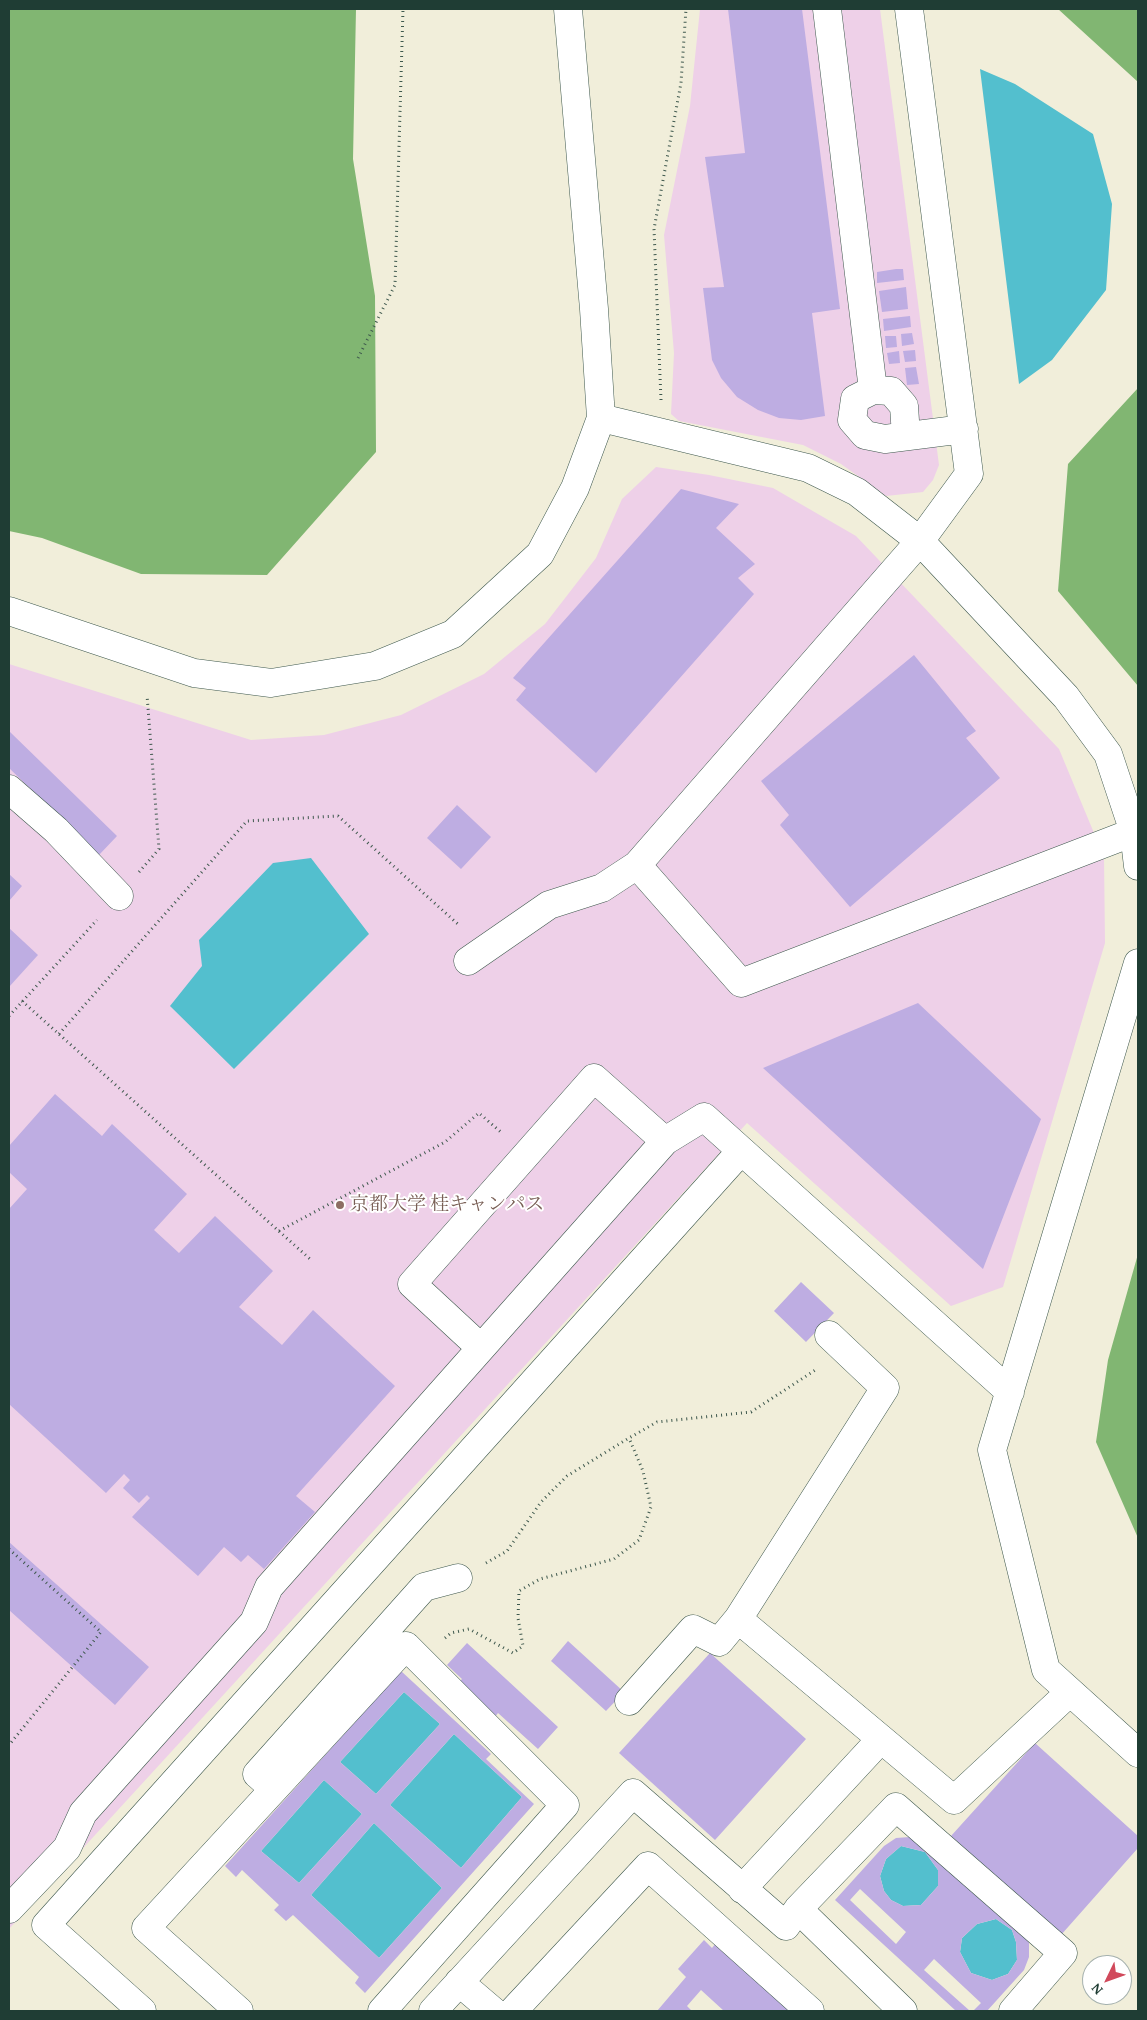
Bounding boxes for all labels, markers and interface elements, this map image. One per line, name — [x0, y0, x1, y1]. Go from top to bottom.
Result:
place label: 京都大学 桂キャンパス — [350, 1194, 544, 1216]
marker: 京都大学 桂キャンパス — [334, 1199, 346, 1211]
north arrow — [1082, 1955, 1132, 2005]
text: N — [1086, 1979, 1107, 2000]

